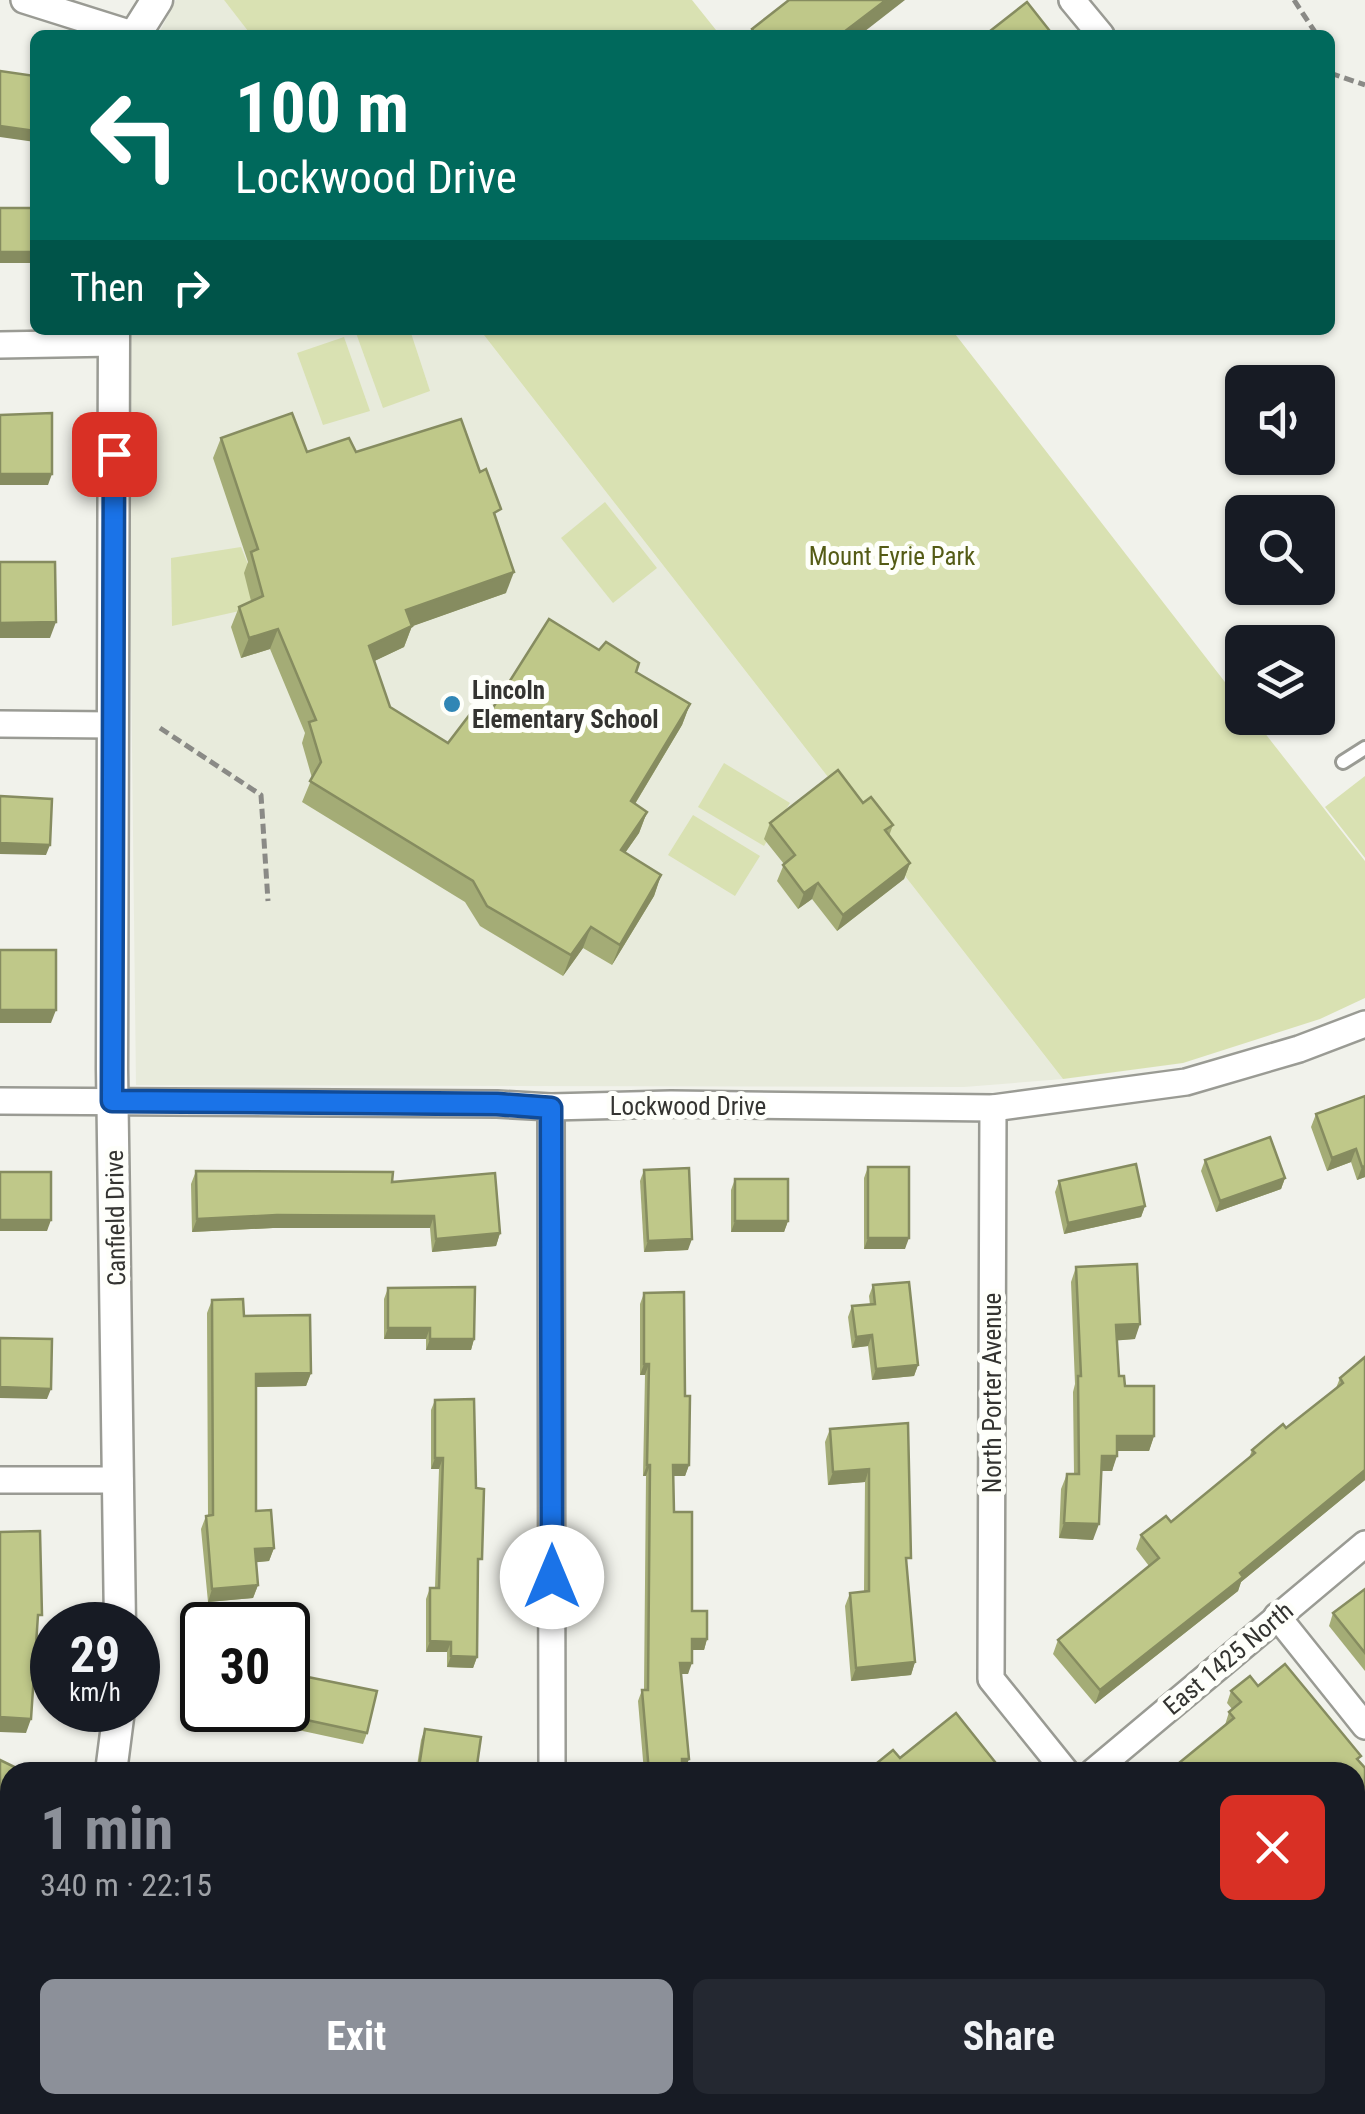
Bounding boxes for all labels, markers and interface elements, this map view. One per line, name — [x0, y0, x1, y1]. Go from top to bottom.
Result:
text: 100 m — [235, 67, 409, 149]
icon: left — [70, 70, 200, 200]
text: Lockwood Drive — [235, 151, 517, 204]
icon: right — [164, 260, 219, 315]
text: Then — [70, 266, 144, 310]
map controls — [1225, 365, 1335, 735]
button: sound — [1225, 365, 1335, 475]
pin — [72, 412, 157, 497]
icon: arrive — [87, 427, 142, 482]
button: search — [1225, 495, 1335, 605]
park label: Mount Eyrie Park — [809, 542, 976, 571]
button: layers — [1225, 625, 1335, 735]
place label: Lincoln Elementary School — [472, 676, 659, 734]
marker: Lincoln Elementary School — [441, 693, 463, 715]
street label: Lockwood Drive — [610, 1092, 766, 1121]
street label: Canfield Drive — [100, 1150, 131, 1286]
street label: North Porter Avenue — [978, 1293, 1007, 1493]
position arrow — [500, 1525, 604, 1629]
street label: East 1425 North — [1158, 1596, 1299, 1721]
speed limit sign: 30 — [180, 1602, 310, 1732]
text: 29 — [70, 1626, 120, 1684]
text: km/h — [69, 1678, 121, 1707]
text: 1 min — [40, 1793, 173, 1864]
button: close — [1220, 1795, 1325, 1900]
text: 340 m · 22:15 — [40, 1866, 212, 1904]
button: Exit — [40, 1979, 673, 2094]
button: Share — [693, 1979, 1325, 2094]

